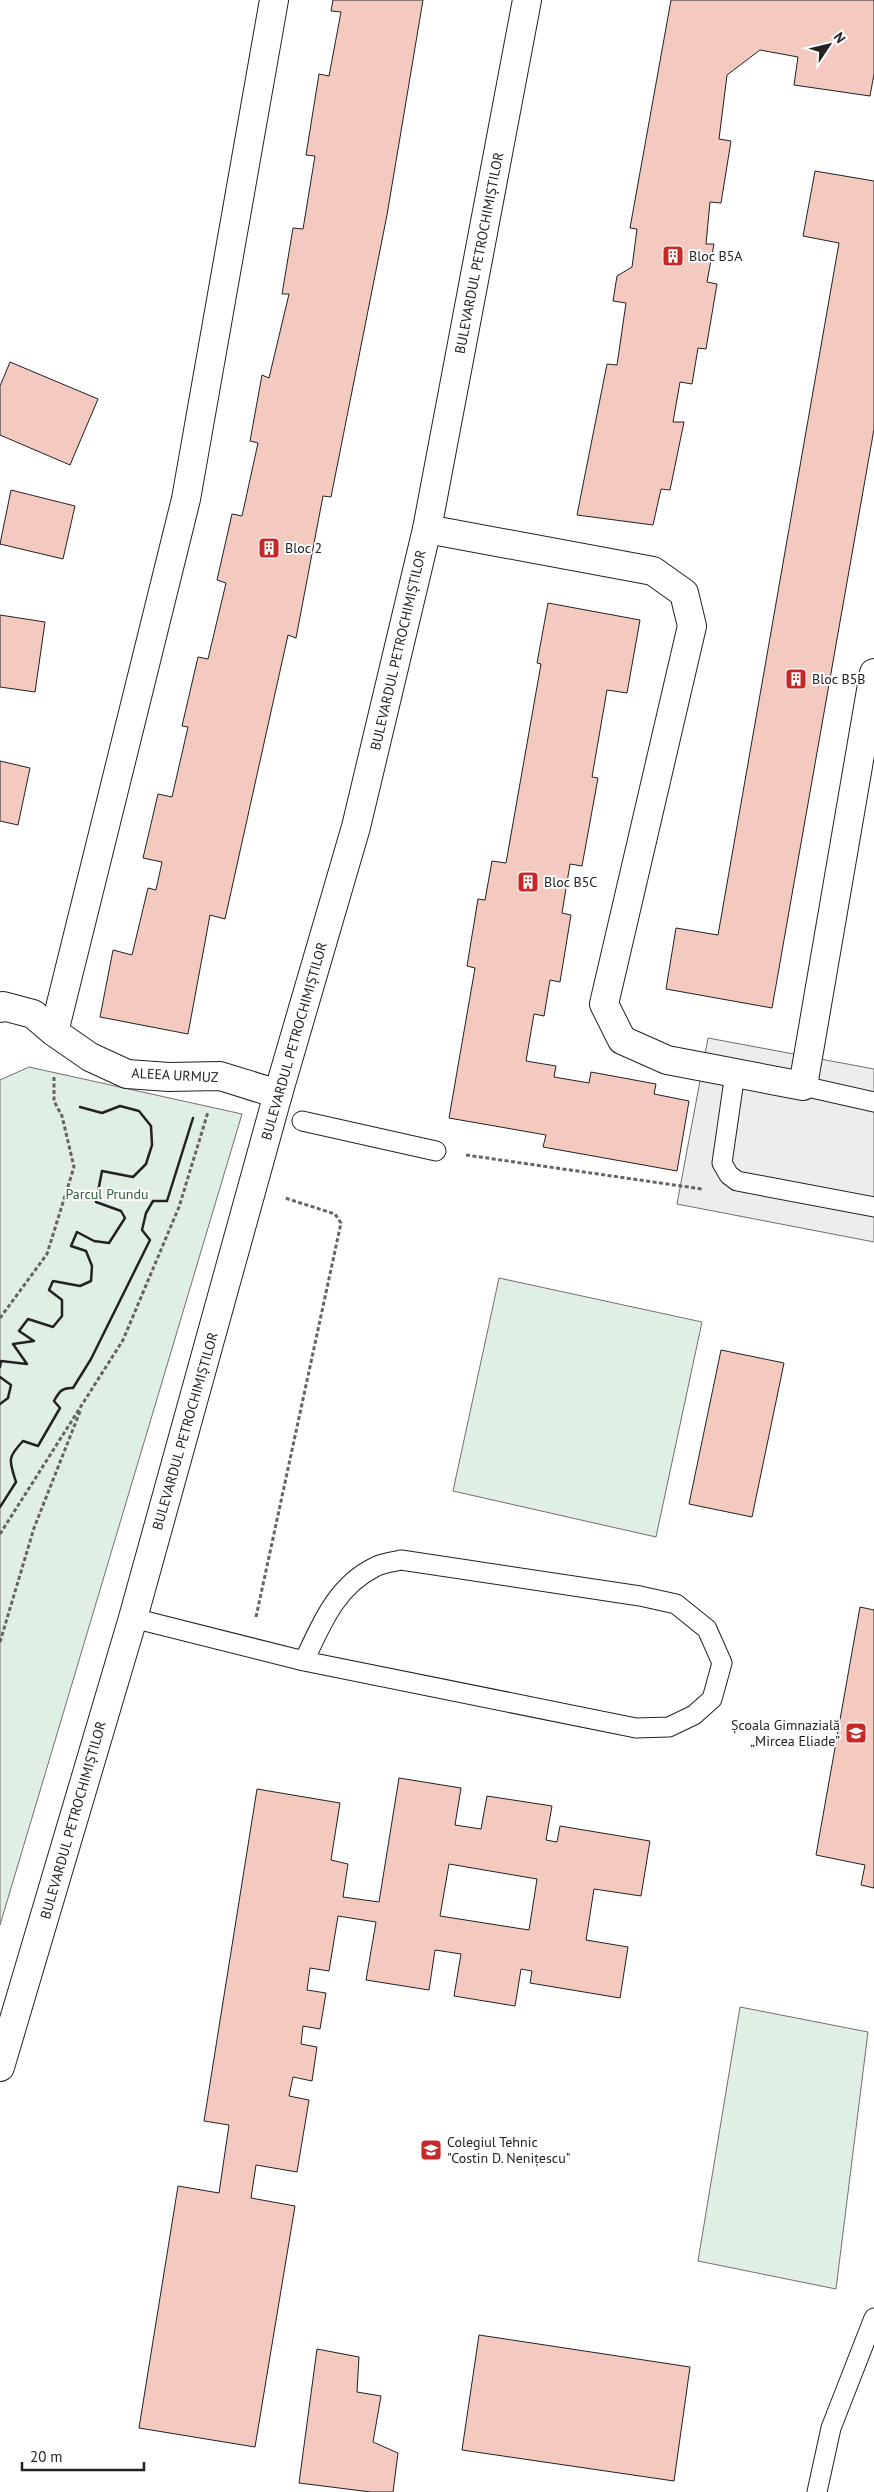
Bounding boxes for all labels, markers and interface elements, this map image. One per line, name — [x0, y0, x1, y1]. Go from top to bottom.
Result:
north arrow — [804, 20, 854, 70]
text: N — [830, 29, 850, 46]
street label: BULEVARDUL PETROCHIMIȘTILOR — [451, 151, 507, 355]
building icon: Bloc B5A — [661, 244, 685, 268]
place label: Bloc B5A — [689, 247, 743, 265]
building icon: Bloc 2 — [257, 536, 281, 560]
place label: Bloc 2 — [285, 539, 322, 557]
street label: BULEVARDUL PETROCHIMIȘTILOR — [366, 548, 430, 752]
building icon: Bloc B5B — [784, 667, 808, 691]
place label: Bloc B5B — [812, 670, 865, 688]
building icon: Bloc B5C — [516, 870, 540, 894]
place label: Bloc B5C — [544, 873, 597, 891]
street label: BULEVARDUL PETROCHIMIȘTILOR — [257, 940, 331, 1142]
street label: ALEEA URMUZ — [131, 1064, 219, 1086]
park label: Parcul Prundu — [65, 1185, 149, 1203]
street label: BULEVARDUL PETROCHIMIȘTILOR — [148, 1330, 222, 1532]
place label: Școala Gimnazială „Mircea Eliade” — [731, 1716, 840, 1750]
street label: BULEVARDUL PETROCHIMIȘTILOR — [36, 1719, 110, 1921]
school or university icon: Școala Gimnazială „Mircea Eliade” — [844, 1721, 868, 1745]
place label: Colegiul Tehnic "Costin D. Nenițescu" — [447, 2133, 570, 2167]
school or university icon: Colegiul Tehnic "Costin D. Nenițescu" — [419, 2138, 443, 2162]
scale bar — [22, 2440, 145, 2472]
text: 20 m — [30, 2447, 63, 2466]

